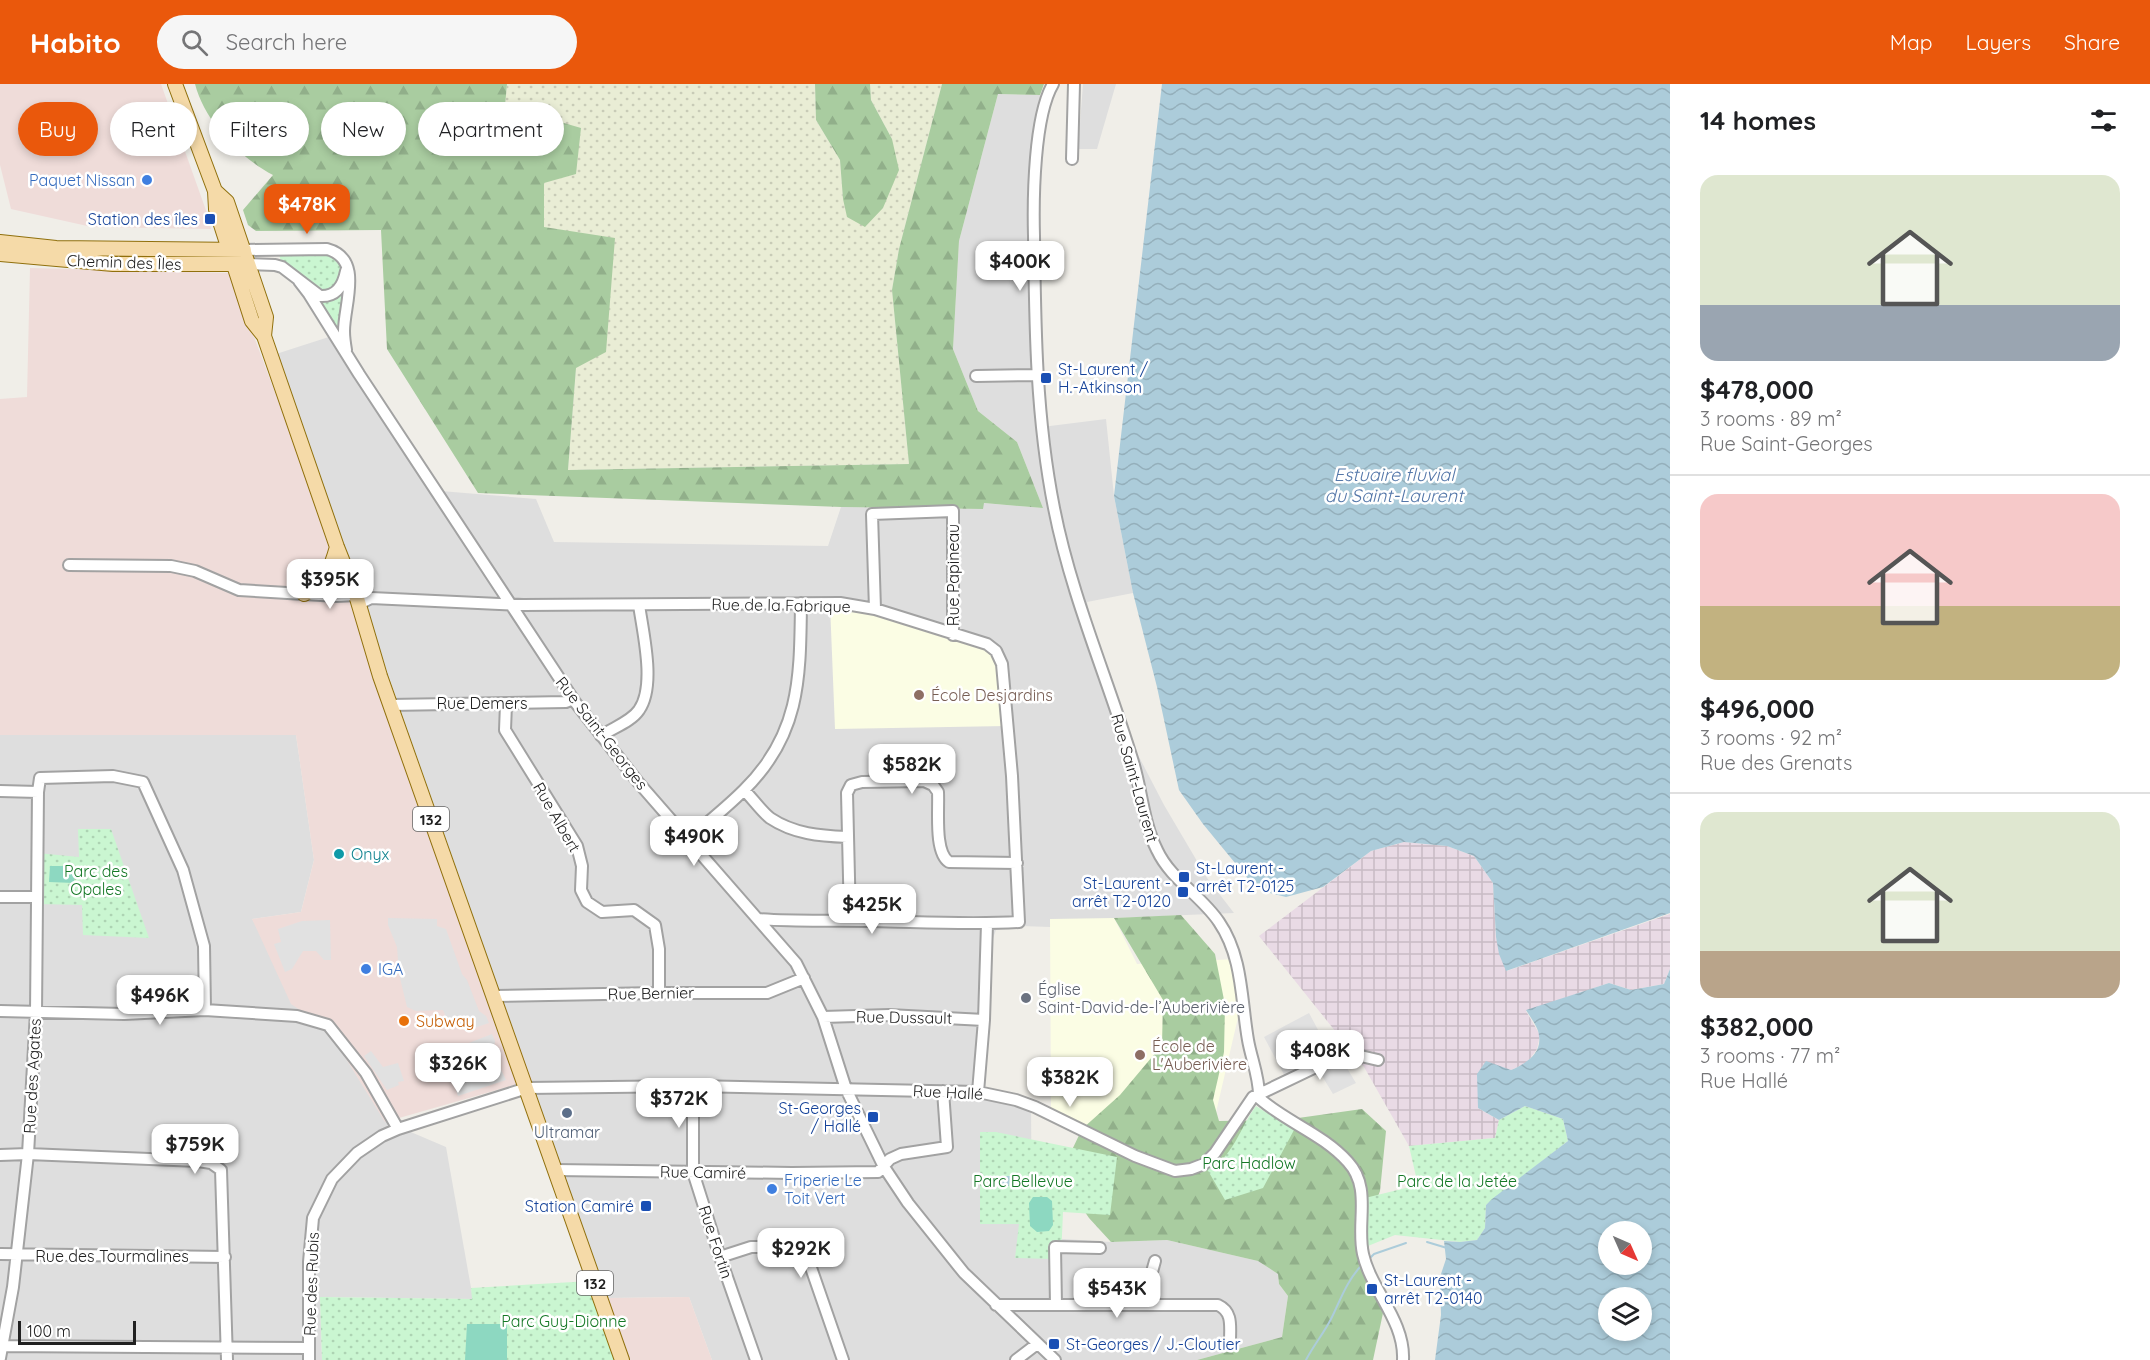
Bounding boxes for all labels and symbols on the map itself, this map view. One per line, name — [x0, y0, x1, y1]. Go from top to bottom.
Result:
place label: Paquet Nissan — [29, 170, 135, 190]
marker: Paquet Nissan — [140, 173, 154, 187]
pin: $478K — [265, 184, 349, 235]
place label: Station des îles — [88, 209, 198, 229]
marker: Station des îles — [203, 212, 217, 226]
pin: $400K — [978, 241, 1062, 292]
street label: Chemin des Îles — [66, 250, 182, 274]
place label: St-Laurent / H.-Atkinson — [1058, 359, 1149, 397]
marker: St-Laurent / H.-Atkinson — [1039, 371, 1053, 385]
water label: Estuaire fluvial du Saint-Laurent — [1325, 463, 1465, 507]
street label: Rue Papineau — [943, 524, 963, 626]
pin: $395K — [288, 559, 372, 610]
street label: Rue de la Fabrique — [711, 594, 851, 616]
street label: Rue Saint-Georges — [552, 672, 652, 794]
place label: École Desjardins — [931, 685, 1053, 705]
marker: École Desjardins — [912, 688, 926, 702]
street label: Rue Demers — [436, 693, 528, 713]
street label: Rue Saint-Laurent — [1107, 711, 1163, 845]
pin: $582K — [870, 744, 954, 795]
street label: Rue Albert — [529, 778, 585, 856]
road number: 132 — [413, 807, 449, 831]
pin: $490K — [652, 816, 736, 867]
place label: Onyx — [351, 844, 390, 864]
marker: Onyx — [332, 847, 346, 861]
place label: St-Laurent - arrêt T2-0125 — [1196, 858, 1294, 896]
park label: Parc des Opales — [64, 861, 128, 899]
marker: St-Laurent - arrêt T2-0125 — [1177, 870, 1191, 884]
place label: St-Laurent - arrêt T2-0120 — [1072, 873, 1171, 911]
pin: $425K — [830, 884, 914, 935]
marker: St-Laurent - arrêt T2-0120 — [1176, 885, 1190, 899]
place label: IGA — [378, 959, 403, 979]
marker: IGA — [359, 962, 373, 976]
pin: $496K — [118, 975, 202, 1026]
place label: Église Saint-David-de-l’Auberivière — [1038, 979, 1245, 1017]
street label: Rue Bernier — [608, 982, 694, 1004]
marker: Église Saint-David-de-l’Auberivière — [1019, 991, 1033, 1005]
street label: Rue Dussault — [856, 1006, 952, 1028]
place label: Subway — [416, 1011, 475, 1031]
marker: Subway — [397, 1014, 411, 1028]
street label: Rue des Agates — [19, 1018, 45, 1134]
pin: $408K — [1278, 1030, 1362, 1081]
place label: École de L'Auberivière — [1152, 1036, 1247, 1074]
pin: $326K — [416, 1043, 500, 1094]
marker: École de L'Auberivière — [1133, 1048, 1147, 1062]
pin: $382K — [1028, 1057, 1112, 1108]
pin: $372K — [637, 1078, 721, 1129]
street label: Rue Hallé — [912, 1080, 984, 1104]
place label: St-Georges / Hallé — [778, 1098, 861, 1136]
marker: Ultramar — [560, 1106, 574, 1120]
marker: St-Georges / Hallé — [866, 1110, 880, 1124]
place label: Ultramar — [534, 1122, 600, 1142]
pin: $759K — [153, 1124, 237, 1175]
park label: Parc Hadlow — [1202, 1153, 1296, 1173]
street label: Rue Camiré — [660, 1161, 746, 1183]
place label: Friperie Le Toit Vert — [784, 1170, 862, 1208]
park label: Parc Bellevue — [973, 1171, 1073, 1191]
park label: Parc de la Jetée — [1397, 1171, 1517, 1191]
marker: Friperie Le Toit Vert — [765, 1182, 779, 1196]
place label: Station Camiré — [525, 1196, 634, 1216]
marker: Station Camiré — [639, 1199, 653, 1213]
street label: Rue Fortin — [695, 1203, 737, 1281]
north arrow — [1598, 1221, 1652, 1275]
pin: $292K — [759, 1228, 843, 1279]
street label: Rue des Rubis — [299, 1232, 323, 1336]
street label: Rue des Tourmalines — [35, 1246, 189, 1266]
pin: $543K — [1075, 1268, 1159, 1319]
place label: St-Laurent - arrêt T2-0140 — [1384, 1270, 1482, 1308]
road number: 132 — [577, 1271, 613, 1295]
marker: St-Laurent - arrêt T2-0140 — [1365, 1282, 1379, 1296]
park label: Parc Guy-Dionne — [501, 1311, 627, 1331]
scale bar — [18, 1318, 136, 1346]
place label: St-Georges / J.-Cloutier — [1066, 1334, 1241, 1354]
marker: St-Georges / J.-Cloutier — [1047, 1337, 1061, 1351]

